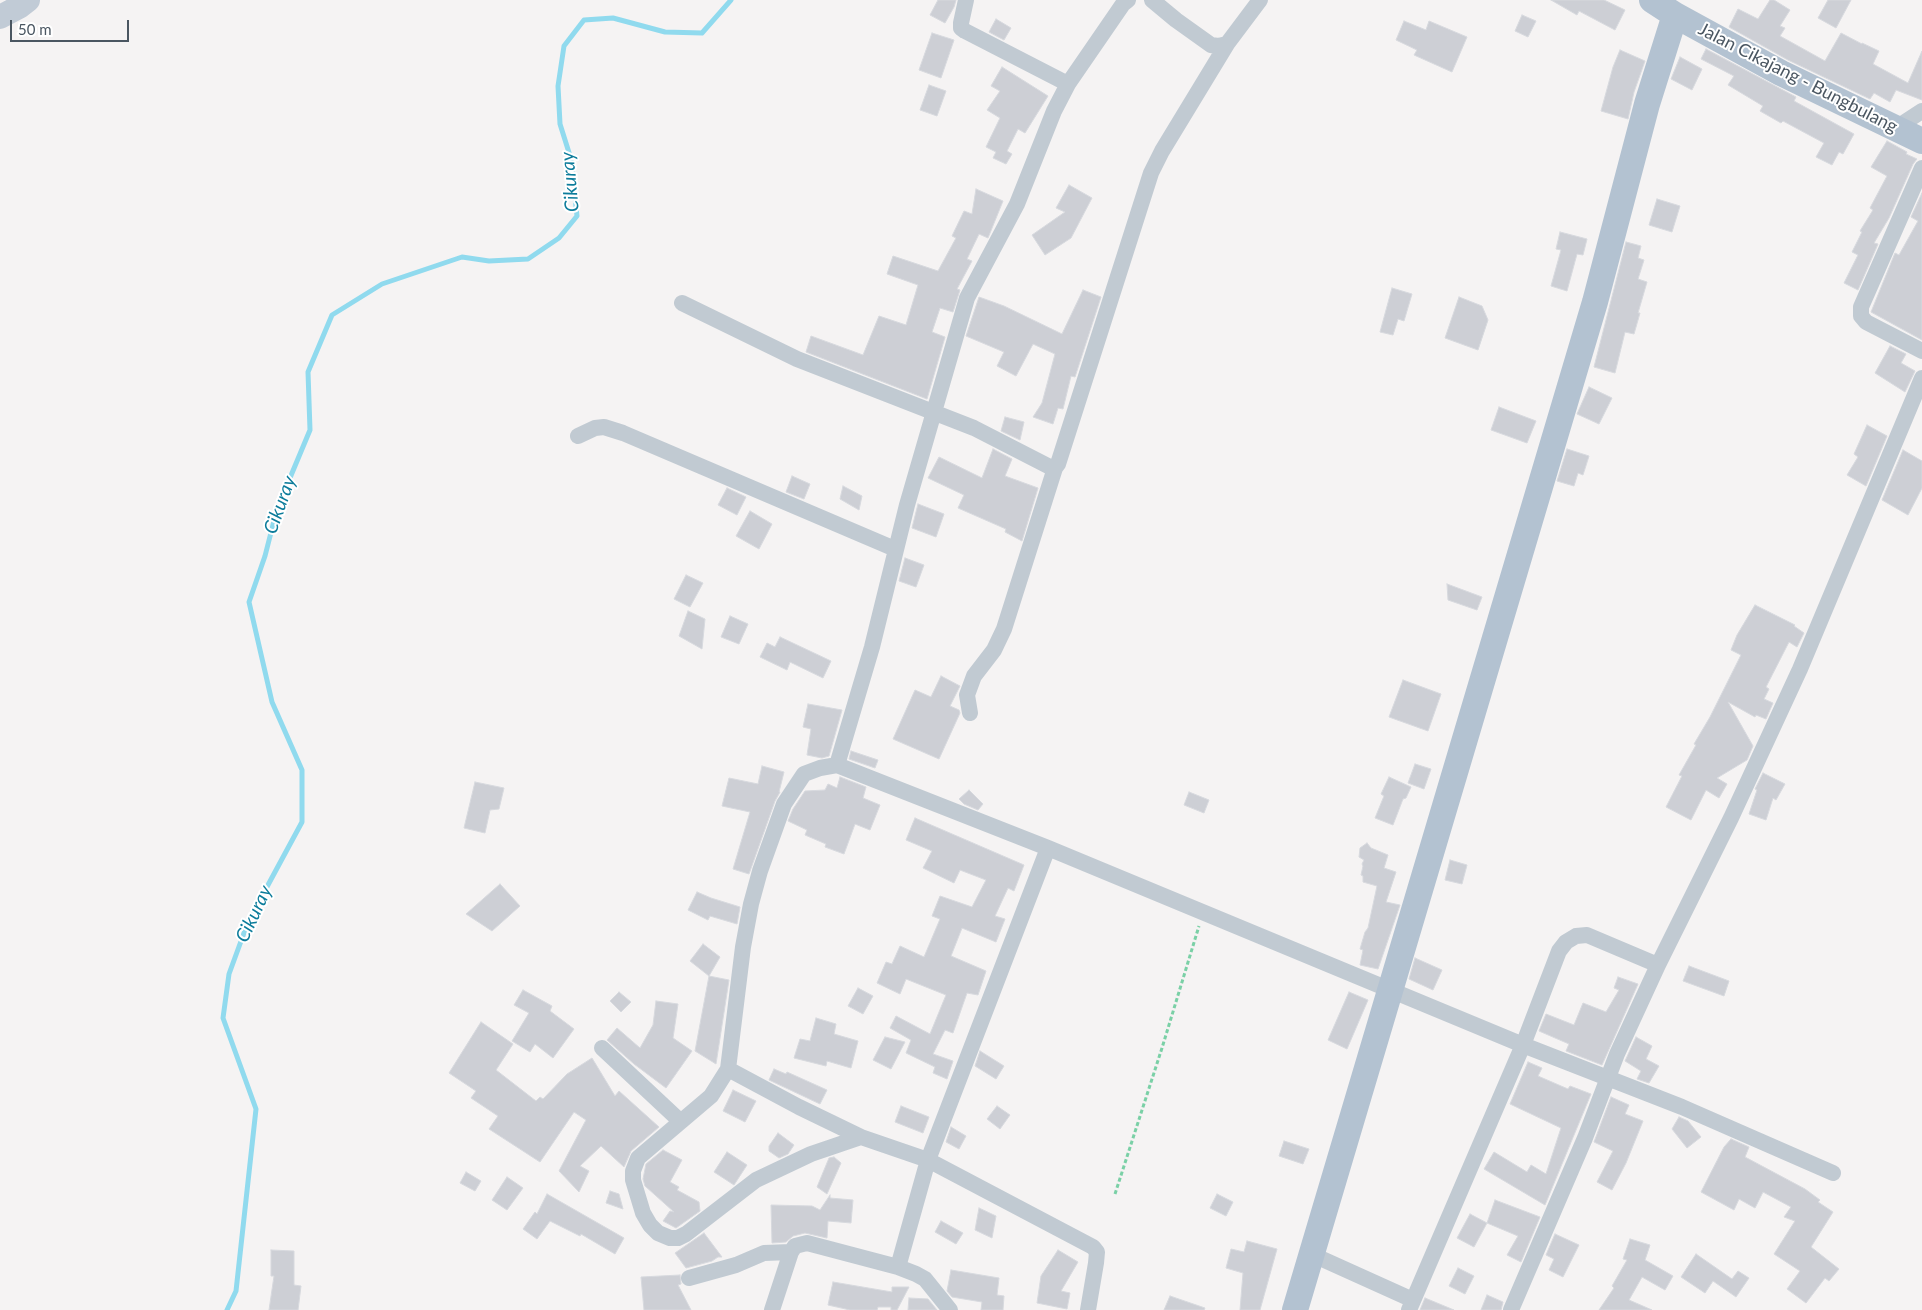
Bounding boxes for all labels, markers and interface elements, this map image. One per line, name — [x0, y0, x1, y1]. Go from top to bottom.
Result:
scale bar — [12, 10, 131, 42]
street label: Jalan Cikajang - Bungbulang — [1695, 18, 1901, 138]
text: 50 m — [18, 20, 52, 38]
water label: Cikuray — [556, 151, 584, 213]
water label: Cikuray — [259, 473, 301, 537]
water label: Cikuray — [231, 882, 277, 946]

